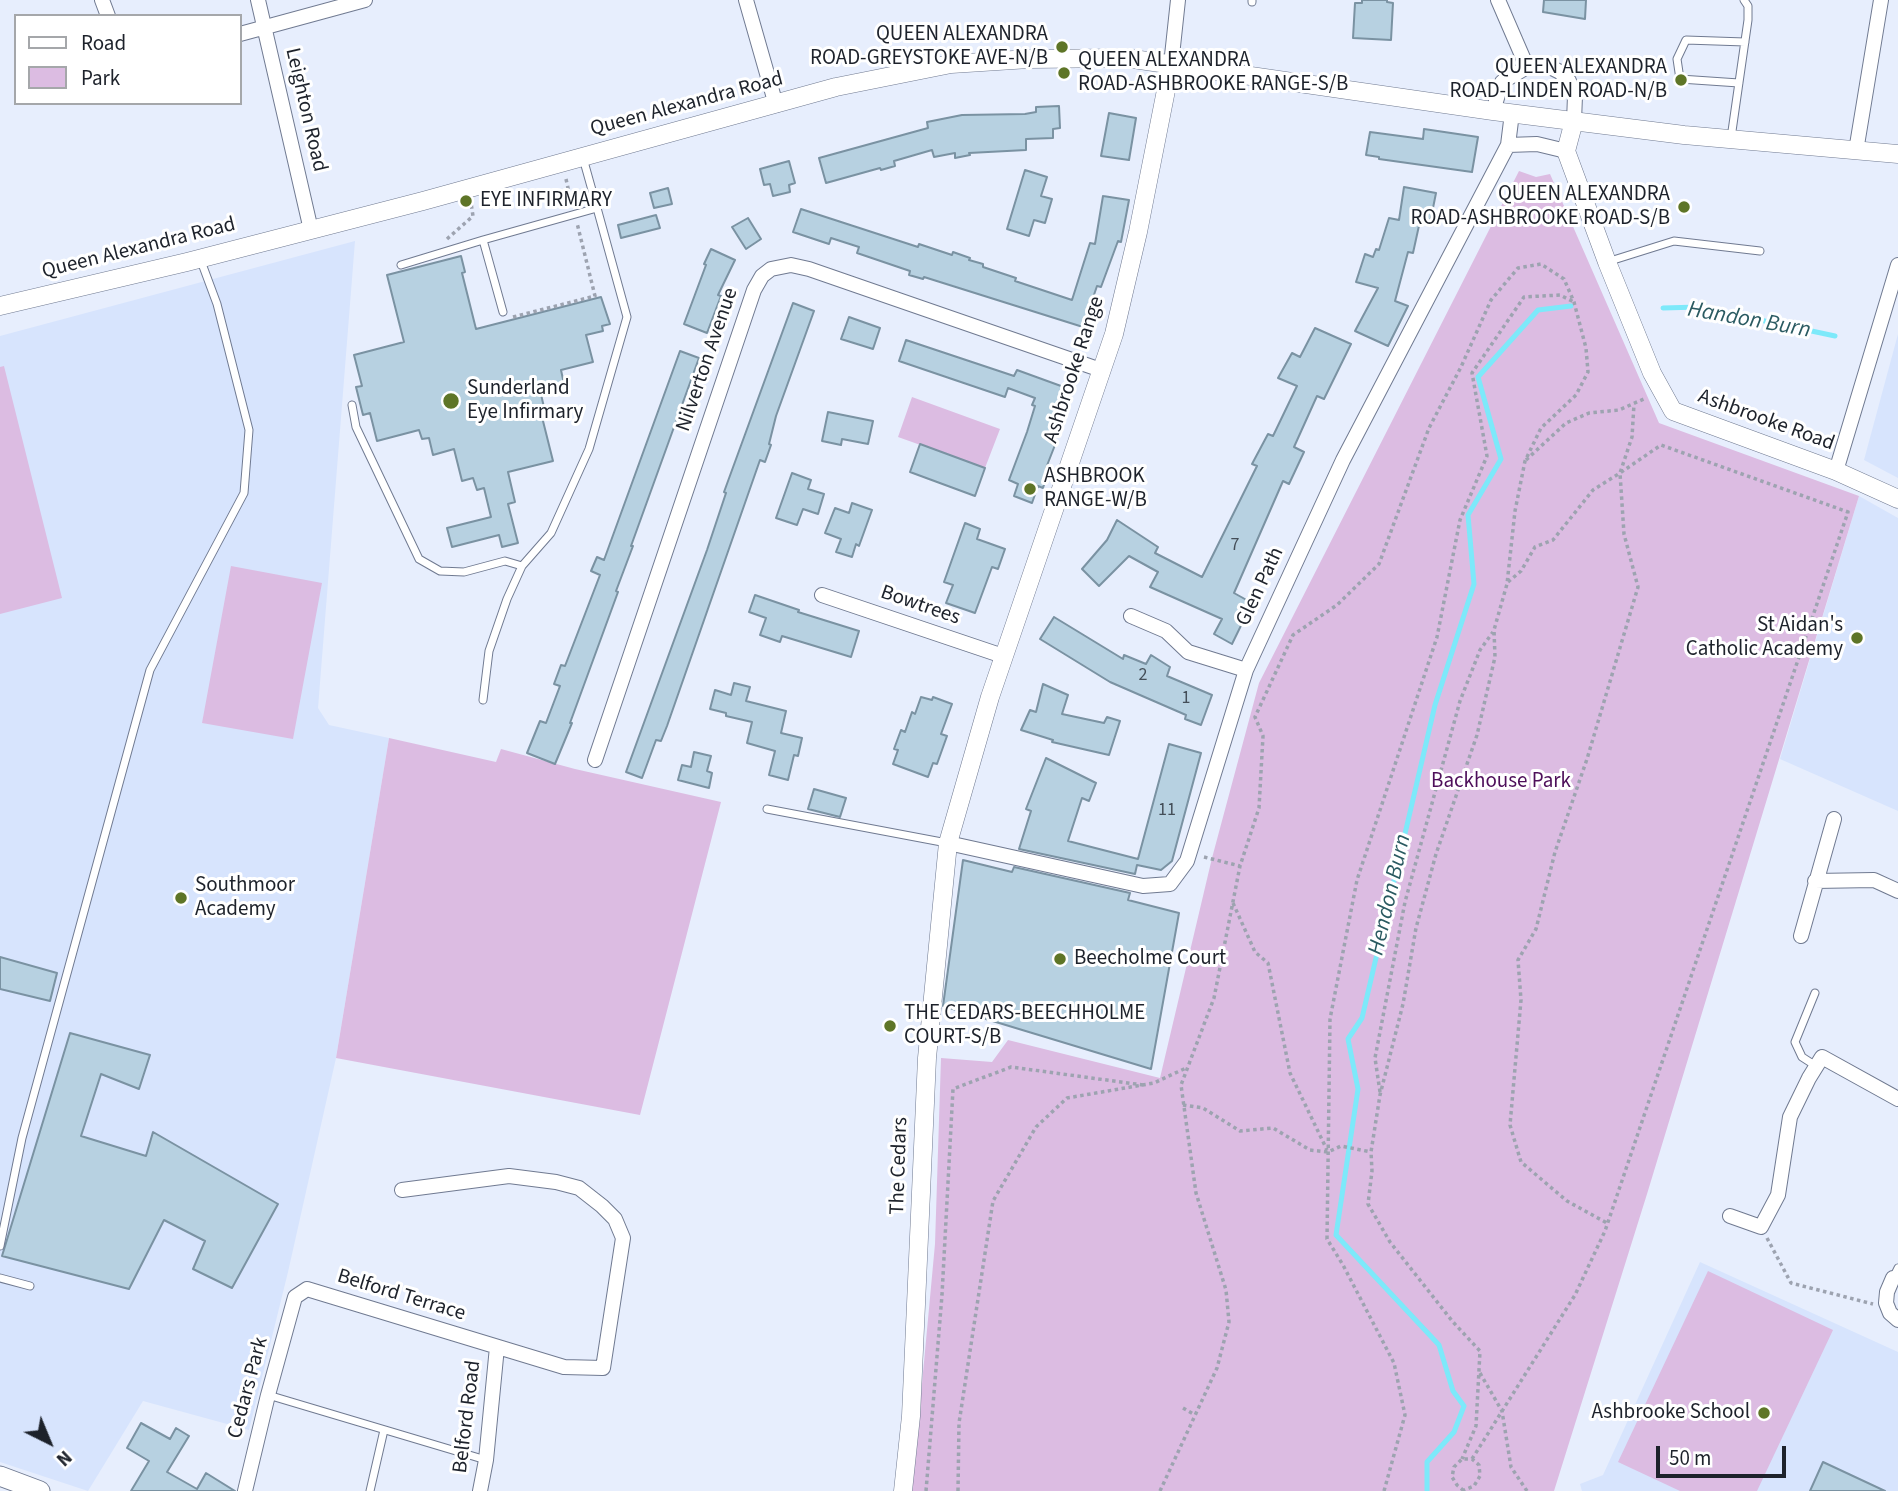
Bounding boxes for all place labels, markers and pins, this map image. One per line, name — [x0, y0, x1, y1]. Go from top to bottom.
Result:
place label: QUEEN ALEXANDRA ROAD-GREYSTOKE AVE-N/B — [810, 22, 1048, 72]
marker: QUEEN ALEXANDRA ROAD-GREYSTOKE AVE-N/B — [1054, 39, 1070, 55]
place label: QUEEN ALEXANDRA ROAD-ASHBROOKE RANGE-S/B — [1078, 48, 1348, 98]
place label: QUEEN ALEXANDRA ROAD-LINDEN ROAD-N/B — [1450, 55, 1667, 105]
marker: QUEEN ALEXANDRA ROAD-ASHBROOKE RANGE-S/B — [1056, 65, 1072, 81]
marker: QUEEN ALEXANDRA ROAD-LINDEN ROAD-N/B — [1673, 72, 1689, 88]
place label: QUEEN ALEXANDRA ROAD-ASHBROOKE ROAD-S/B — [1410, 182, 1670, 232]
place label: EYE INFIRMARY — [480, 188, 612, 214]
marker: EYE INFIRMARY — [458, 193, 474, 209]
marker: QUEEN ALEXANDRA ROAD-ASHBROOKE ROAD-S/B — [1676, 199, 1692, 215]
place label: Sunderland Eye Infirmary — [467, 376, 583, 426]
marker: Sunderland Eye Infirmary — [441, 391, 461, 411]
place label: ASHBROOK RANGE-W/B — [1044, 464, 1147, 514]
marker: ASHBROOK RANGE-W/B — [1022, 481, 1038, 497]
place label: St Aidan's Catholic Academy — [1686, 613, 1843, 663]
marker: St Aidan's Catholic Academy — [1849, 630, 1865, 646]
place label: Southmoor Academy — [195, 873, 295, 923]
marker: Southmoor Academy — [173, 890, 189, 906]
place label: Beecholme Court — [1074, 946, 1226, 972]
marker: Beecholme Court — [1052, 951, 1068, 967]
place label: THE CEDARS-BEECHHOLME COURT-S/B — [904, 1001, 1145, 1051]
marker: THE CEDARS-BEECHHOLME COURT-S/B — [882, 1018, 898, 1034]
place label: Ashbrooke School — [1591, 1400, 1750, 1426]
marker: Ashbrooke School — [1756, 1405, 1772, 1421]

